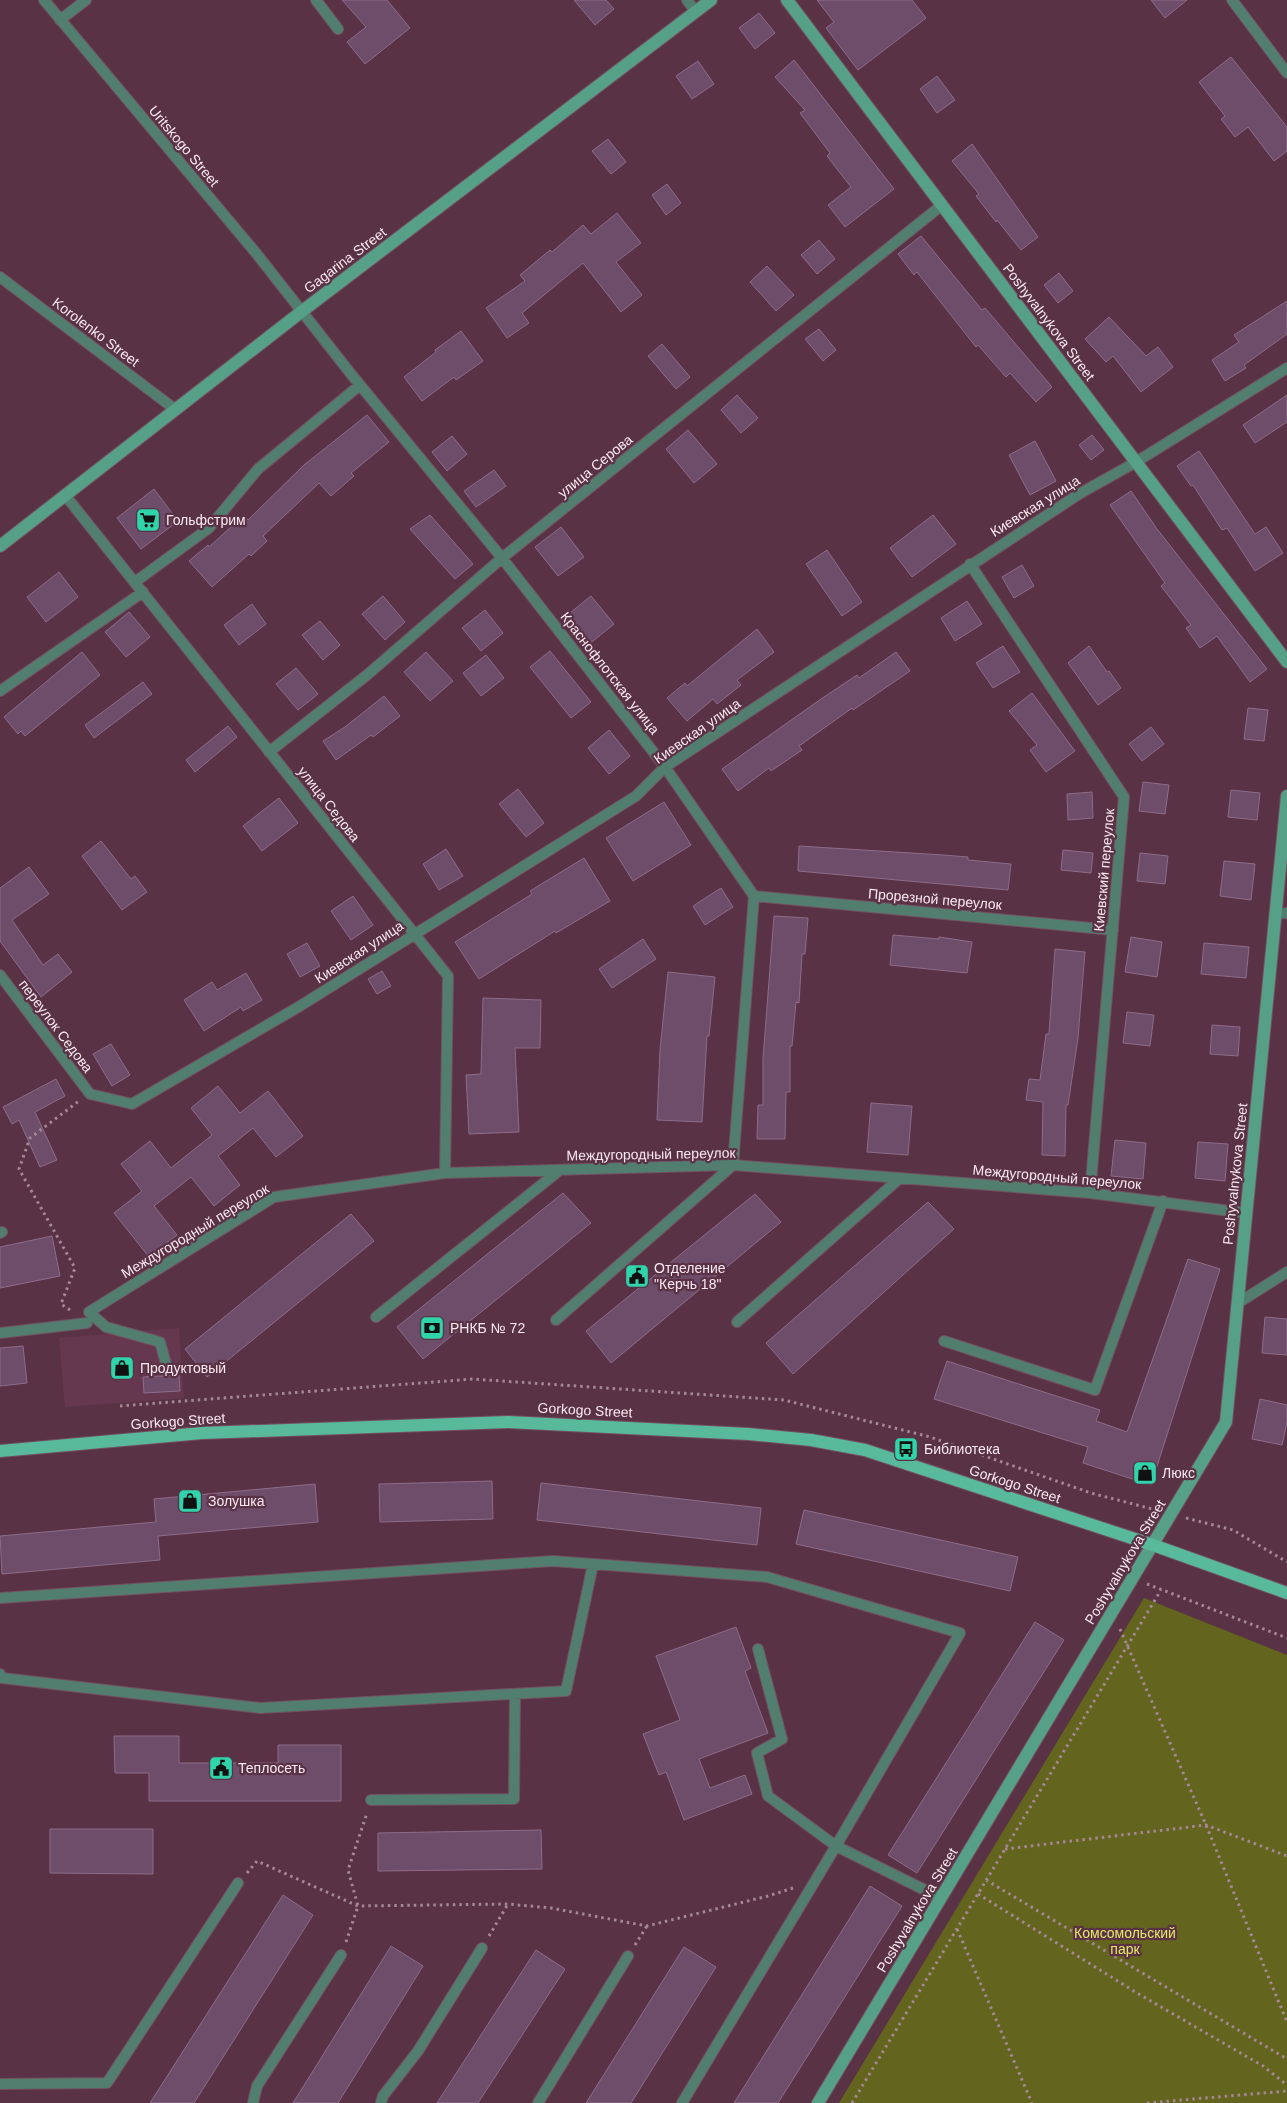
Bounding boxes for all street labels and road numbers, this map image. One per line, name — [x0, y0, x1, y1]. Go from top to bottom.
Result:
street label: Uritskogo Street — [146, 102, 222, 190]
street label: Gagarina Street — [301, 224, 389, 296]
street label: Poshyvalnykova Street — [1000, 260, 1098, 384]
street label: Korolenko Street — [50, 294, 143, 370]
street label: улица Серова — [555, 431, 636, 501]
street label: Киевская улица — [987, 472, 1083, 540]
street label: Краснофлотская улица — [557, 609, 663, 737]
street label: Киевская улица — [651, 695, 744, 767]
street label: улица Седова — [295, 763, 363, 845]
street label: Киевский переулок — [1091, 807, 1117, 932]
street label: Прорезной переулок — [867, 885, 1003, 913]
street label: Киевская улица — [312, 917, 406, 987]
street label: переулок Седова — [16, 976, 96, 1076]
street label: Poshyvalnykova Street — [1220, 1102, 1250, 1246]
street label: Междугородный переулок — [566, 1145, 737, 1163]
street label: Междугородный переулок — [972, 1162, 1143, 1192]
street label: Междугородный переулок — [118, 1180, 272, 1281]
street label: Gorkogo Street — [537, 1400, 633, 1420]
street label: Gorkogo Street — [130, 1410, 226, 1432]
street label: Gorkogo Street — [967, 1462, 1063, 1506]
street label: Poshyvalnykova Street — [1081, 1497, 1169, 1627]
street label: Poshyvalnykova Street — [873, 1845, 961, 1975]

